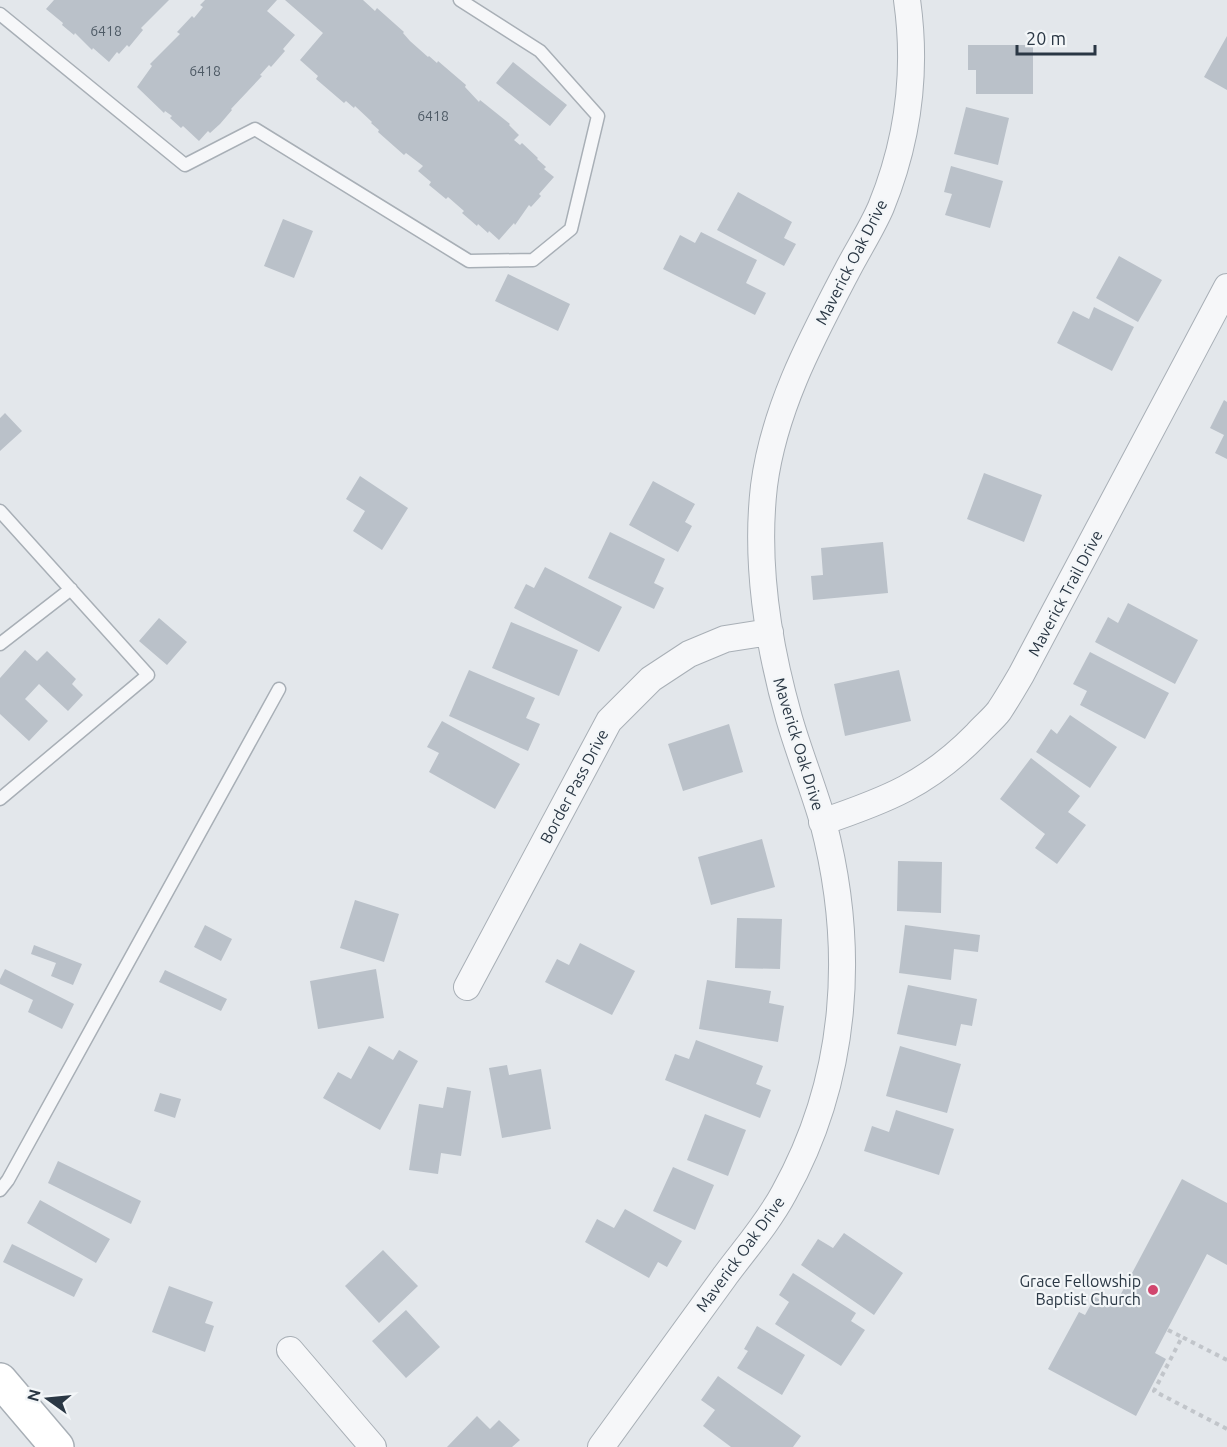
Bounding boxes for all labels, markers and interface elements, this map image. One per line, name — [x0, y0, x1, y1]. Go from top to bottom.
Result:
scale bar — [1017, 18, 1095, 56]
house number: 6418 — [90, 23, 122, 39]
text: 20 m — [1026, 28, 1066, 48]
house number: 6418 — [189, 63, 221, 79]
house number: 6418 — [417, 108, 449, 124]
street label: Maverick Oak Drive — [812, 196, 890, 328]
street label: Maverick Trail Drive — [1024, 527, 1106, 659]
street label: Maverick Oak Drive — [770, 675, 828, 813]
street label: Border Pass Drive — [536, 726, 612, 846]
street label: Maverick Oak Drive — [692, 1193, 788, 1315]
place label: Grace Fellowship Baptist Church — [1020, 1272, 1141, 1308]
marker: Grace Fellowship Baptist Church — [1146, 1283, 1160, 1297]
north arrow — [18, 1369, 78, 1429]
text: N — [23, 1387, 44, 1403]

